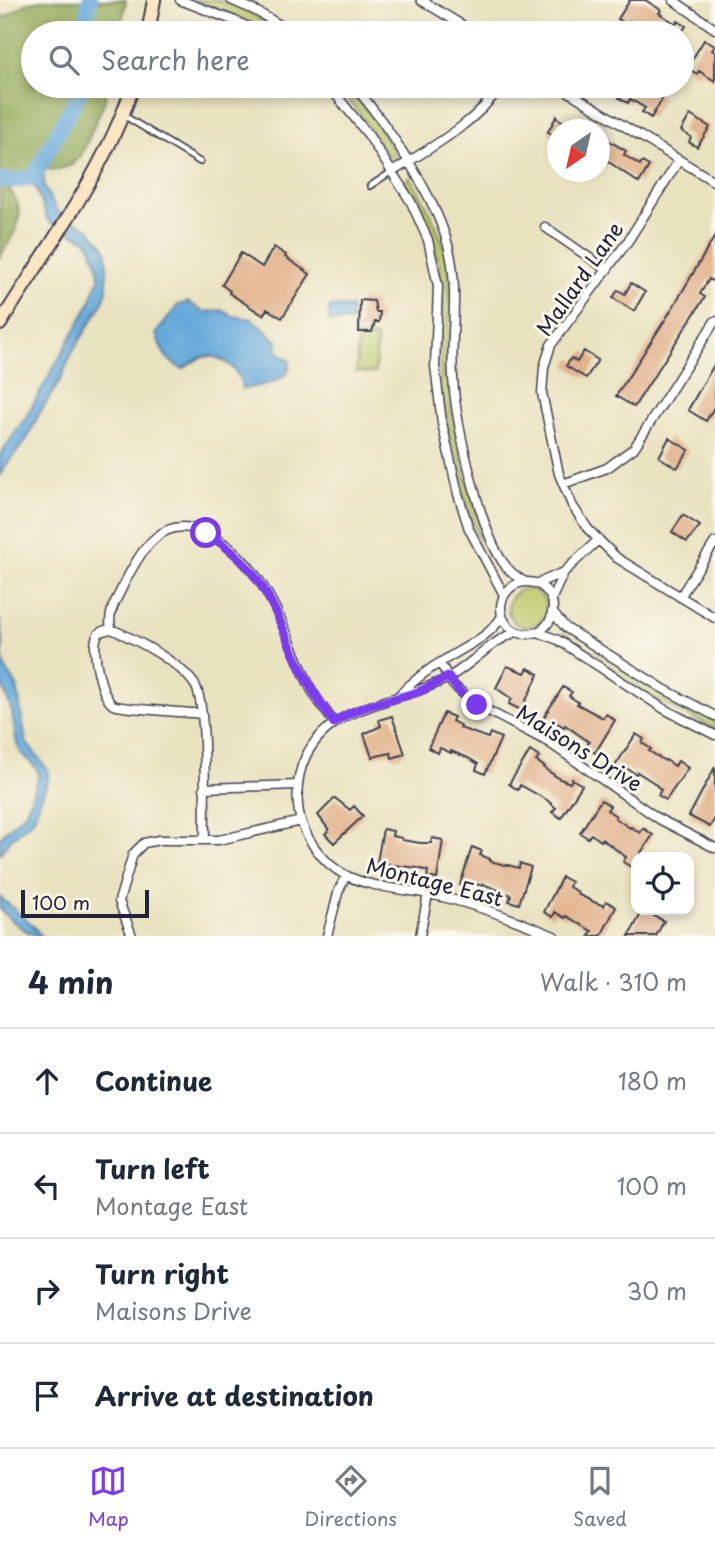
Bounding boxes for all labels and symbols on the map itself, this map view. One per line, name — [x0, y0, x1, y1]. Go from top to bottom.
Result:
north arrow — [547, 119, 610, 182]
street label: Mallard Lane — [528, 214, 630, 342]
route start — [190, 517, 221, 548]
route end — [461, 689, 492, 720]
street label: Maisons Drive — [511, 695, 649, 799]
street label: Montage East — [363, 849, 507, 913]
scale bar — [21, 887, 149, 919]

